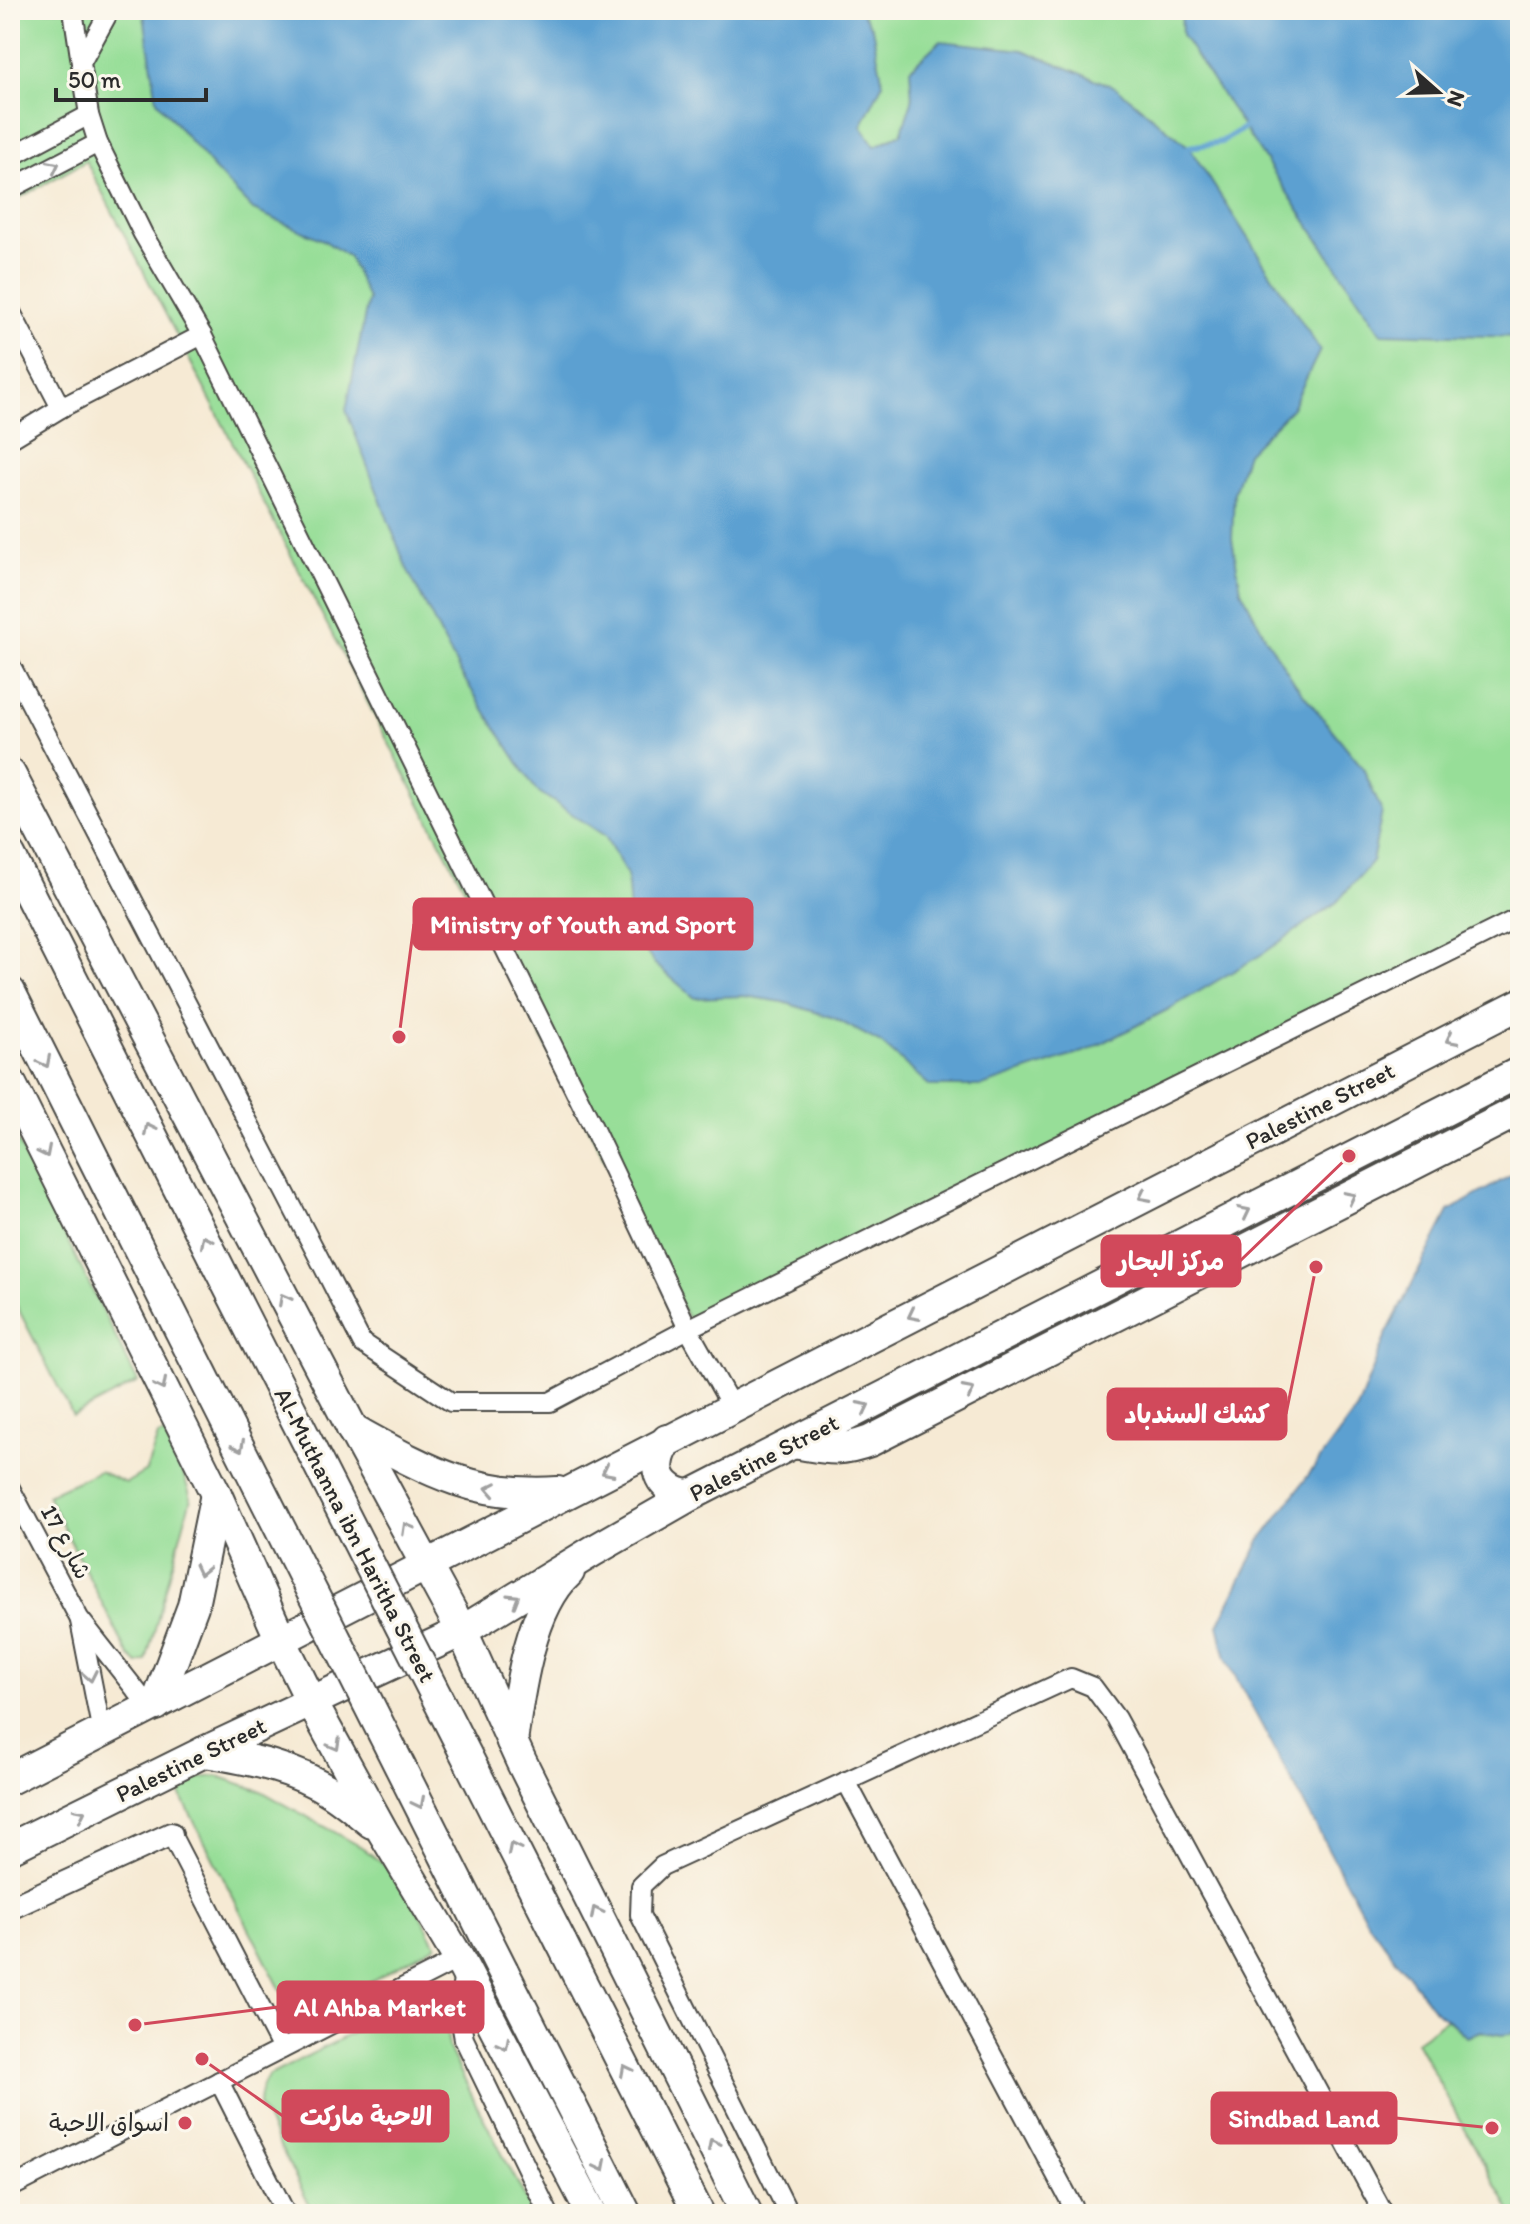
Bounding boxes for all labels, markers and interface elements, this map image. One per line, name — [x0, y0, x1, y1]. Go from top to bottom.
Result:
scale bar — [56, 52, 206, 102]
north arrow — [1398, 52, 1478, 132]
text: 50 m — [68, 65, 121, 94]
text: N — [1441, 87, 1472, 110]
one-way arrow — [45, 161, 60, 176]
callout: Ministry of Youth and Sport — [414, 899, 752, 949]
text: Ministry of Youth and Sport — [430, 908, 736, 940]
one-way arrow — [1444, 1030, 1459, 1045]
one-way arrow — [35, 1053, 51, 1068]
street label: Palestine Street — [1240, 1055, 1399, 1156]
one-way arrow — [143, 1123, 158, 1138]
one-way arrow — [35, 1144, 51, 1159]
one-way arrow — [1138, 1187, 1153, 1202]
one-way arrow — [1342, 1191, 1356, 1206]
one-way arrow — [1237, 1207, 1252, 1222]
one-way arrow — [200, 1235, 215, 1250]
callout: مركز البحار — [1102, 1236, 1240, 1286]
text: مركز البحار — [1116, 1245, 1224, 1277]
one-way arrow — [279, 1292, 294, 1307]
one-way arrow — [906, 1305, 921, 1320]
one-way arrow — [152, 1376, 167, 1391]
street label: Al-Muthanna ibn Haritha Street — [268, 1383, 443, 1687]
one-way arrow — [960, 1385, 975, 1401]
callout: كشك السندباد — [1108, 1389, 1286, 1439]
text: كشك السندباد — [1124, 1398, 1270, 1430]
one-way arrow — [855, 1401, 870, 1416]
street label: Palestine Street — [684, 1407, 843, 1508]
one-way arrow — [229, 1438, 245, 1453]
one-way arrow — [600, 1462, 615, 1477]
one-way arrow — [484, 1482, 497, 1499]
street label: شارع 17 — [32, 1499, 98, 1585]
one-way arrow — [401, 1522, 416, 1536]
one-way arrow — [194, 1563, 211, 1577]
one-way arrow — [505, 1594, 520, 1609]
one-way arrow — [81, 1669, 98, 1682]
street label: Palestine Street — [111, 1711, 271, 1808]
one-way arrow — [325, 1736, 341, 1751]
one-way arrow — [409, 1795, 425, 1810]
one-way arrow — [71, 1808, 86, 1823]
one-way arrow — [508, 1841, 523, 1856]
one-way arrow — [590, 1905, 606, 1920]
callout: Al Ahba Market — [278, 1982, 483, 2032]
text: Al Ahba Market — [293, 1991, 466, 2023]
one-way arrow — [494, 2036, 509, 2051]
one-way arrow — [620, 2063, 636, 2078]
callout: الاحبة ماركت — [283, 2091, 448, 2141]
callout: Sindbad Land — [1212, 2093, 1396, 2143]
text: الاحبة ماركت — [300, 2100, 432, 2132]
text: Sindbad Land — [1228, 2102, 1380, 2134]
place label: اسواق الاحبة — [49, 2108, 169, 2138]
marker: اسواق الاحبة — [176, 2114, 194, 2132]
one-way arrow — [707, 2138, 722, 2153]
one-way arrow — [592, 2157, 607, 2172]

